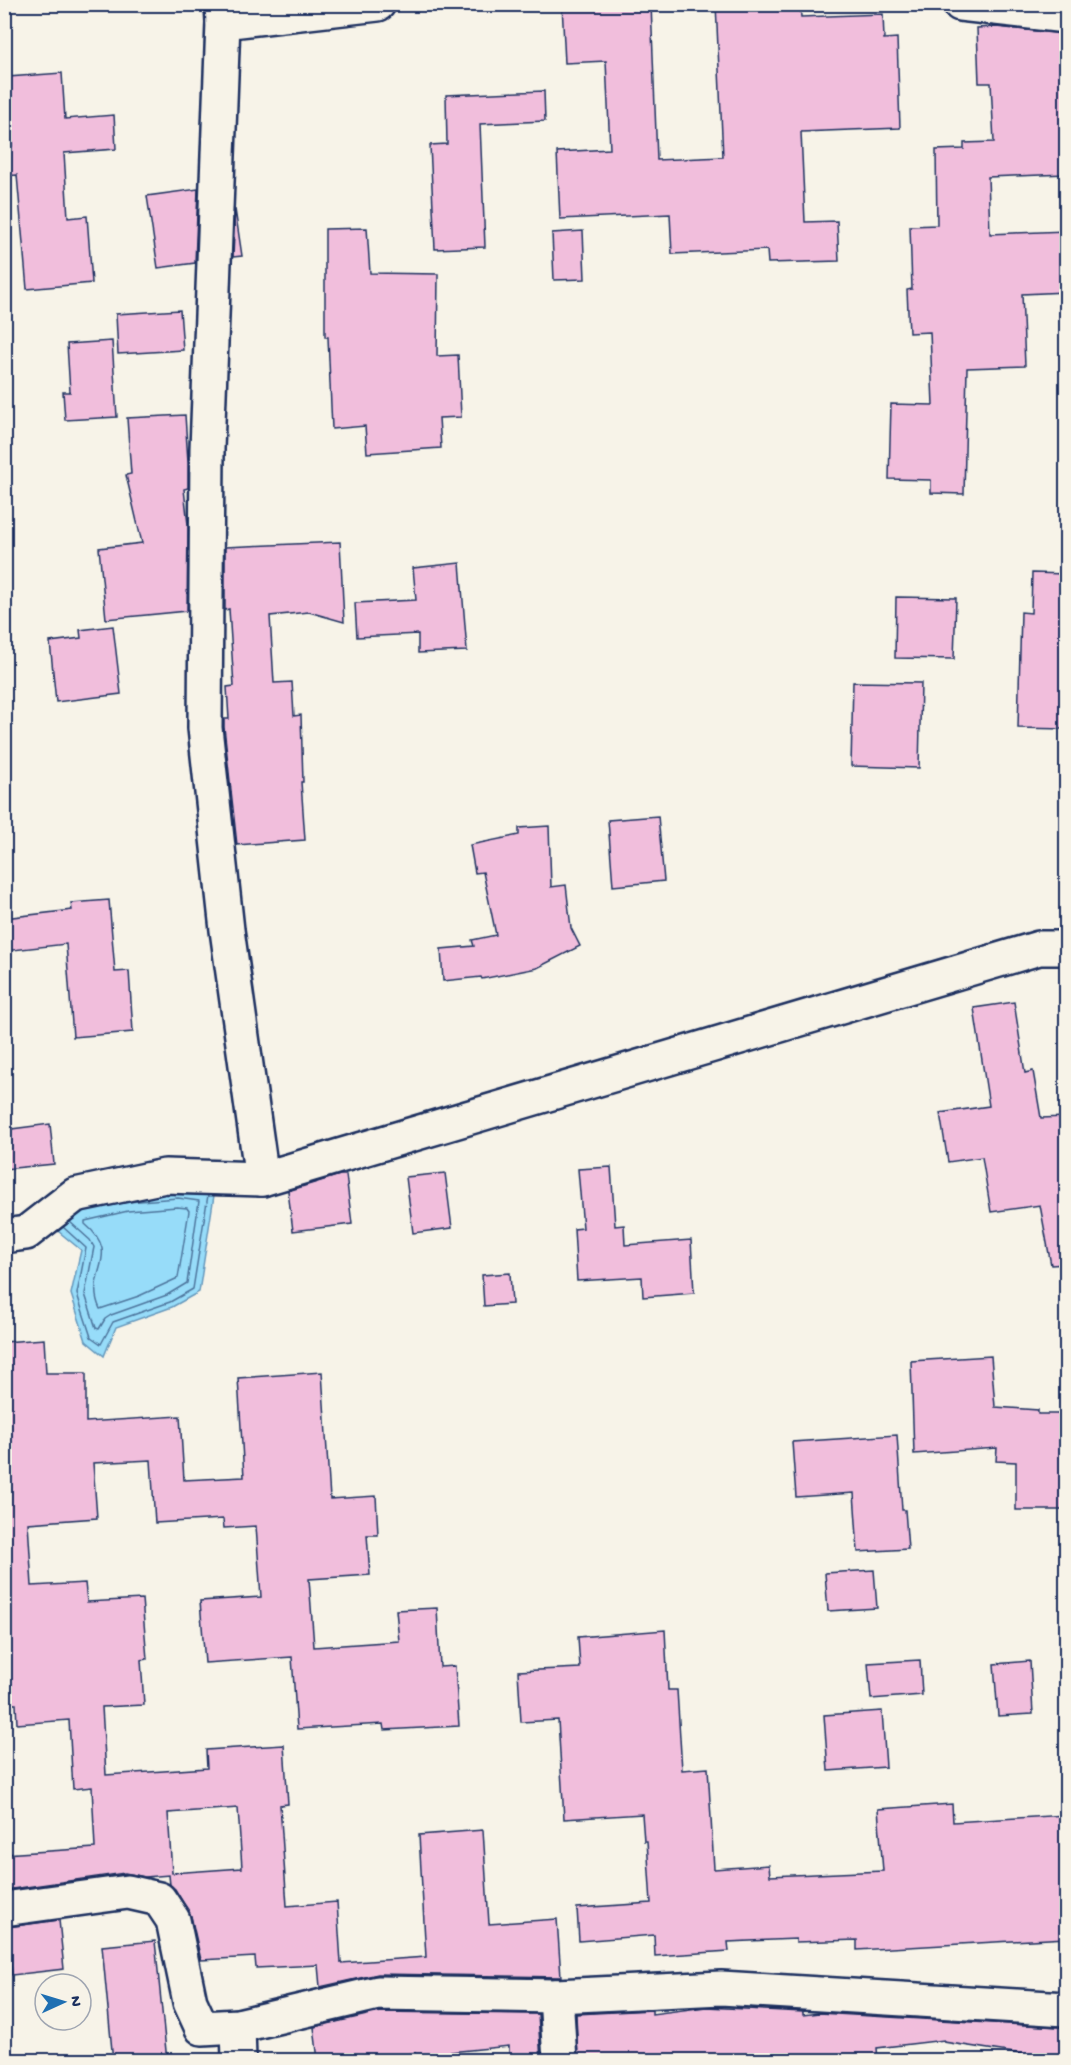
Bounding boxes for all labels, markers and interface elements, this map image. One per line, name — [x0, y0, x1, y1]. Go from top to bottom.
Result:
north arrow — [33, 1972, 93, 2032]
text: N — [65, 1995, 84, 2008]

